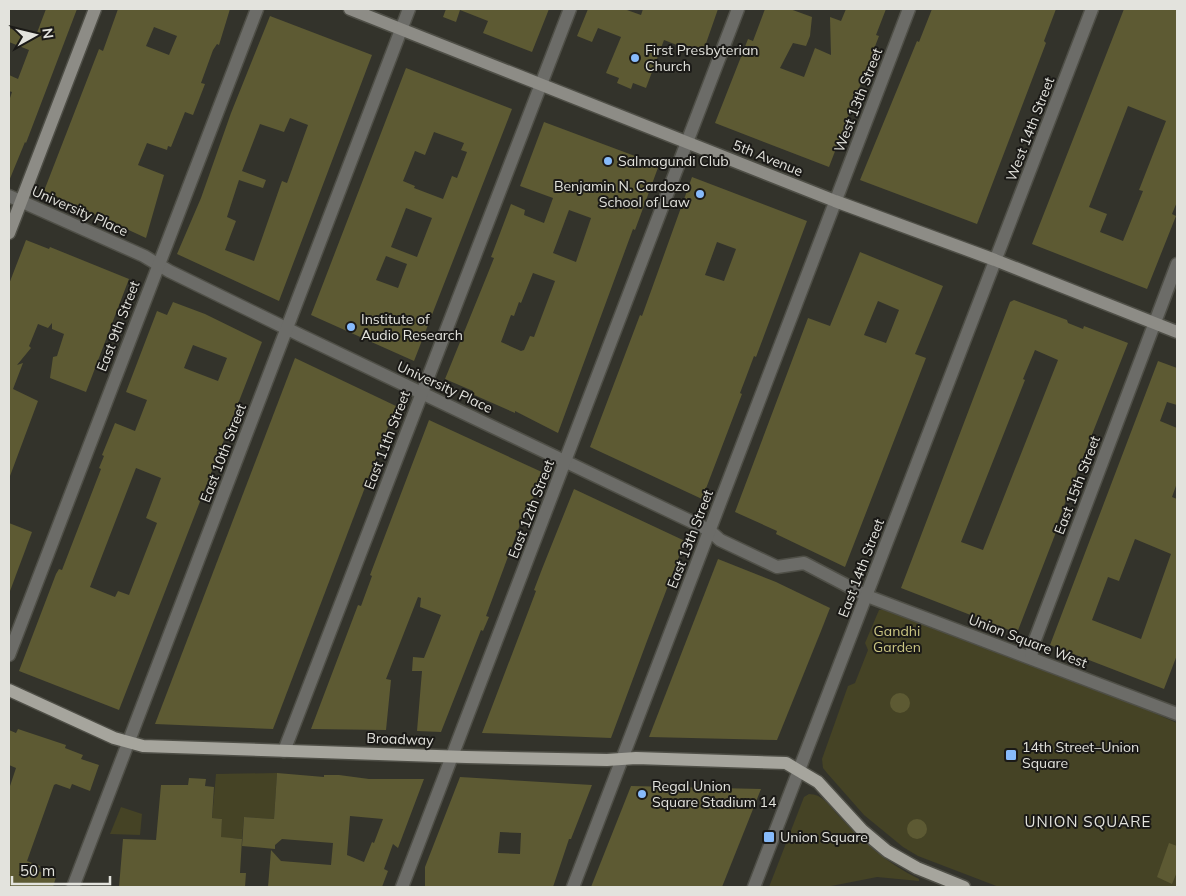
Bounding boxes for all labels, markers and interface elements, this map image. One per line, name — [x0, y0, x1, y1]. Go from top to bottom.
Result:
north arrow — [10, 10, 60, 60]
text: N — [38, 27, 58, 40]
place label: First Presbyterian Church — [645, 41, 758, 75]
street label: West 13th Street — [830, 45, 886, 155]
marker: First Presbyterian Church — [629, 52, 641, 64]
street label: West 14th Street — [1002, 74, 1058, 184]
street label: 5th Avenue — [730, 136, 806, 180]
place label: Salmagundi Club — [618, 152, 729, 170]
marker: Salmagundi Club — [602, 155, 614, 167]
place label: Benjamin N. Cardozo School of Law — [554, 177, 690, 211]
street label: University Place — [29, 182, 131, 240]
marker: Benjamin N. Cardozo School of Law — [694, 188, 706, 200]
street label: East 9th Street — [92, 278, 144, 374]
place label: Institute of Audio Research — [361, 310, 463, 344]
marker: Institute of Audio Research — [345, 321, 357, 333]
street label: University Place — [394, 357, 496, 417]
street label: East 11th Street — [360, 388, 414, 492]
street label: East 10th Street — [196, 401, 250, 505]
street label: East 15th Street — [1050, 433, 1104, 537]
street label: East 12th Street — [504, 457, 558, 561]
street label: East 13th Street — [663, 487, 717, 591]
street label: East 14th Street — [834, 516, 888, 620]
street label: Union Square West — [966, 610, 1090, 672]
park label: Gandhi Garden — [873, 622, 921, 656]
street label: Broadway — [366, 729, 434, 749]
place label: 14th Street–Union Square — [1022, 738, 1139, 772]
marker: 14th Street–Union Square — [1004, 748, 1018, 762]
place label: Regal Union Square Stadium 14 — [652, 777, 777, 811]
marker: Regal Union Square Stadium 14 — [636, 788, 648, 800]
district label: UNION SQUARE — [1025, 812, 1151, 831]
place label: Union Square — [780, 828, 868, 846]
marker: Union Square — [762, 830, 776, 844]
scale bar — [12, 854, 110, 886]
text: 50 m — [20, 861, 55, 880]

